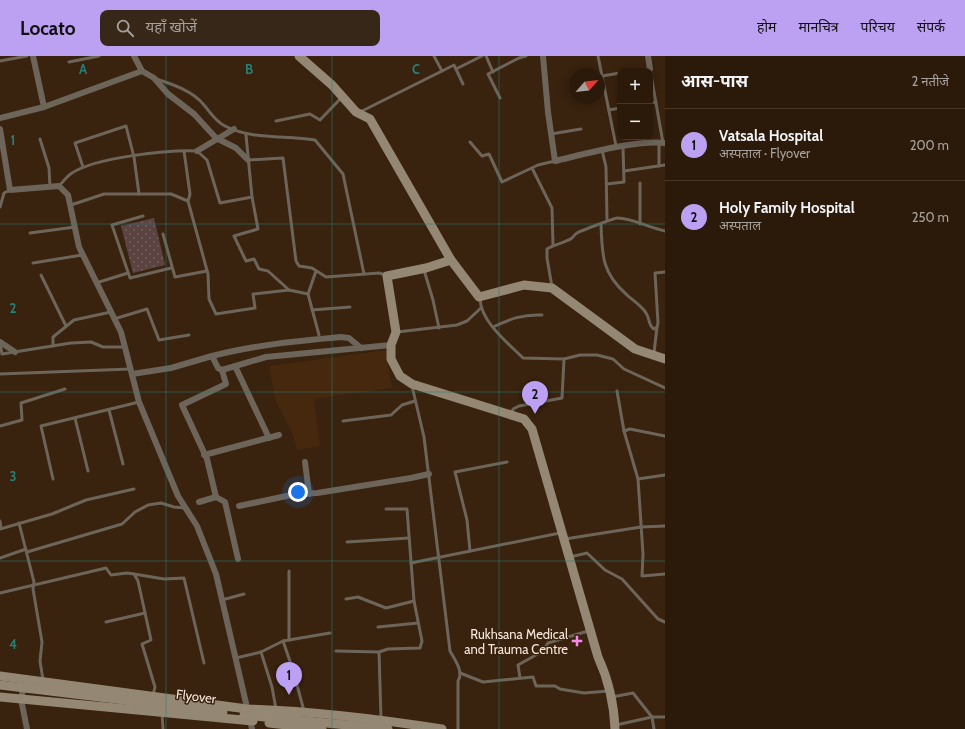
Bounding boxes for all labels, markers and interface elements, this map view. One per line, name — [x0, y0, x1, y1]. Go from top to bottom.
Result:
search box — [100, 10, 380, 46]
text: Locato — [20, 17, 76, 40]
icon: search — [114, 17, 136, 39]
text: यहाँ खोजें — [146, 18, 197, 36]
text: होम — [757, 18, 776, 36]
text: मानचित्र — [798, 18, 839, 36]
text: परिचय — [861, 18, 895, 36]
text: संपर्क — [917, 18, 945, 36]
text: A — [79, 61, 88, 77]
text: B — [245, 61, 253, 77]
text: C — [412, 61, 420, 77]
north arrow — [569, 68, 605, 104]
map controls — [617, 68, 653, 140]
button: + — [617, 68, 653, 104]
text: आस-पास — [681, 71, 748, 91]
text: 2 नतीजे — [912, 73, 949, 89]
button: − — [617, 104, 653, 140]
text: Vatsala Hospital — [719, 127, 823, 145]
text: 1 — [11, 132, 15, 148]
text: 1 — [692, 137, 696, 153]
text: 200 m — [910, 137, 949, 153]
text: अस्पताल · Flyover — [719, 145, 810, 161]
text: Holy Family Hospital — [719, 199, 855, 217]
text: 2 — [691, 209, 697, 225]
text: 250 m — [912, 209, 949, 225]
text: अस्पताल — [719, 217, 761, 233]
text: 2 — [10, 300, 17, 316]
pin: 2 — [522, 381, 548, 414]
text: 3 — [9, 468, 17, 484]
your location — [288, 482, 308, 502]
place label: Rukhsana Medical and Trauma Centre — [464, 626, 568, 657]
marker: Rukhsana Medical and Trauma Centre — [571, 635, 583, 647]
text: 4 — [9, 636, 17, 652]
pin: 1 — [276, 662, 302, 695]
street label: Flyover — [175, 686, 218, 707]

